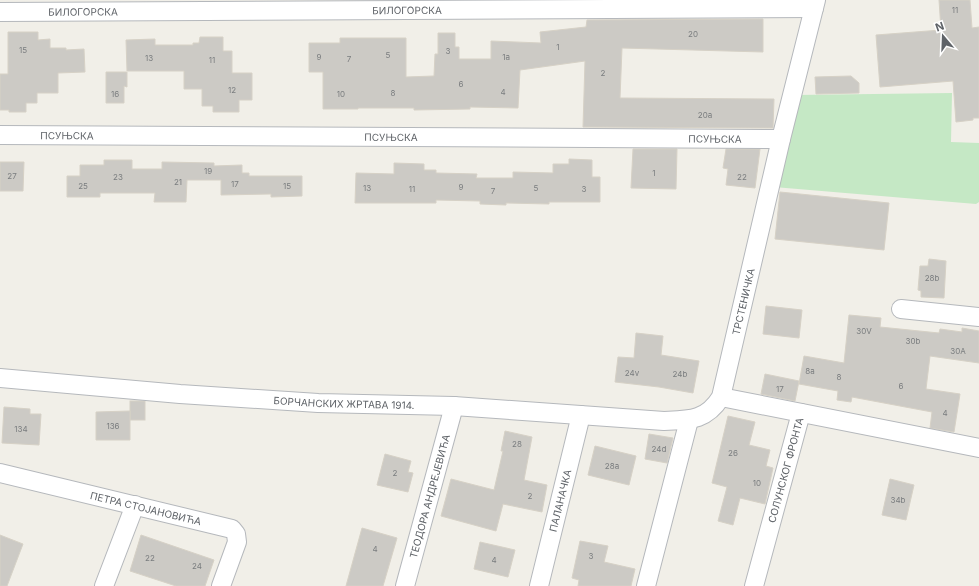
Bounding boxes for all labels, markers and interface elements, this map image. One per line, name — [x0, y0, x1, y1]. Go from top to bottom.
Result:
street label: БИЛОГОРСКА — [372, 4, 442, 16]
street label: БИЛОГОРСКА — [48, 5, 118, 18]
house number: 11 — [952, 5, 958, 15]
north arrow — [923, 16, 963, 56]
text: N — [933, 19, 946, 35]
house number: 20 — [688, 29, 698, 39]
house number: 1 — [556, 42, 560, 52]
house number: 15 — [19, 45, 27, 55]
house number: 3 — [446, 46, 451, 56]
house number: 5 — [386, 50, 391, 60]
house number: 9 — [317, 52, 322, 62]
house number: 1a — [502, 52, 510, 62]
house number: 13 — [145, 53, 153, 63]
house number: 7 — [347, 54, 352, 64]
house number: 11 — [209, 55, 215, 65]
house number: 2 — [601, 68, 606, 78]
house number: 6 — [459, 79, 464, 89]
house number: 12 — [228, 85, 236, 95]
house number: 4 — [500, 87, 506, 97]
house number: 8 — [391, 88, 396, 98]
house number: 16 — [111, 89, 119, 99]
house number: 10 — [337, 89, 345, 99]
house number: 20a — [698, 110, 712, 120]
street label: ПСУЊСКА — [40, 129, 94, 141]
street label: ПСУЊСКА — [364, 131, 418, 143]
street label: ПСУЊСКА — [688, 133, 742, 145]
house number: 19 — [204, 166, 212, 176]
house number: 1 — [652, 168, 656, 178]
house number: 27 — [7, 171, 17, 181]
house number: 23 — [113, 172, 123, 182]
house number: 22 — [737, 172, 747, 182]
house number: 21 — [174, 177, 182, 187]
house number: 17 — [231, 179, 239, 189]
house number: 25 — [78, 181, 88, 191]
house number: 15 — [283, 181, 291, 191]
house number: 9 — [459, 182, 464, 192]
house number: 13 — [363, 183, 371, 193]
house number: 5 — [534, 183, 539, 193]
house number: 11 — [409, 184, 415, 194]
house number: 3 — [582, 184, 587, 194]
house number: 7 — [491, 186, 496, 196]
street label: ТРСТЕНИЧКА — [730, 267, 757, 336]
house number: 28b — [925, 273, 939, 283]
house number: 30V — [856, 326, 872, 336]
house number: 30b — [906, 336, 921, 346]
house number: 30A — [950, 346, 966, 356]
house number: 8a — [805, 366, 815, 376]
house number: 24v — [625, 368, 640, 378]
house number: 24b — [673, 369, 688, 379]
house number: 8 — [837, 372, 842, 382]
house number: 6 — [899, 381, 904, 391]
house number: 17 — [776, 384, 784, 394]
street label: БОРЧАНСКИХ ЖРТАВА 1914. — [273, 394, 415, 411]
house number: 4 — [942, 408, 948, 418]
street label: СОЛУНСКОГ ФРОНТА — [765, 416, 805, 524]
house number: 136 — [106, 421, 120, 431]
house number: 134 — [14, 424, 28, 434]
street label: ТЕОДОРА АНДРЕЈЕВИЋА — [407, 433, 452, 560]
house number: 28 — [512, 439, 522, 449]
house number: 24d — [652, 444, 667, 454]
house number: 26 — [728, 448, 738, 458]
house number: 28a — [605, 461, 619, 471]
house number: 2 — [393, 468, 398, 478]
street label: ПАЛАНАЧКА — [547, 468, 573, 533]
house number: 10 — [753, 478, 761, 488]
street label: ПЕТРА СТОЈАНОВИЋА — [89, 489, 203, 527]
house number: 2 — [528, 491, 533, 501]
house number: 34b — [890, 495, 906, 505]
house number: 4 — [372, 544, 378, 554]
house number: 3 — [589, 551, 594, 561]
house number: 22 — [145, 553, 155, 563]
house number: 4 — [491, 555, 497, 565]
house number: 24 — [192, 561, 202, 571]

